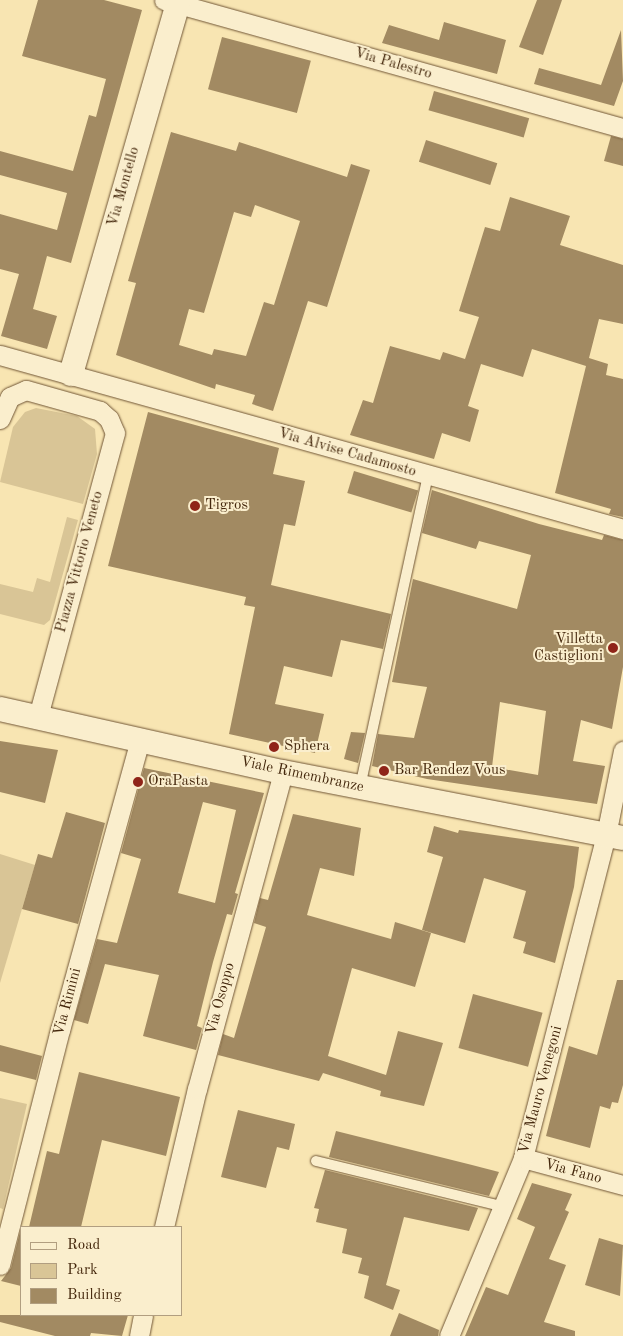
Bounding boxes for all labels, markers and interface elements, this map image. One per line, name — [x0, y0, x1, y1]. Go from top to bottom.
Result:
street label: Via Palestro — [352, 44, 434, 84]
street label: Via Montello — [104, 145, 144, 229]
street label: Via Alvise Cadamosto — [276, 425, 418, 481]
street label: Piazza Vittorio Veneto — [52, 489, 108, 635]
place label: Tigros — [205, 497, 248, 515]
marker: Tigros — [189, 500, 201, 512]
place label: Villetta Castiglioni — [534, 630, 603, 665]
marker: Villetta Castiglioni — [607, 642, 619, 654]
place label: Sphera — [284, 738, 330, 756]
marker: Sphera — [268, 741, 280, 753]
street label: Viale Rimembranze — [239, 753, 365, 797]
place label: Bar Rendez Vous — [394, 762, 505, 780]
marker: Bar Rendez Vous — [378, 765, 390, 777]
place label: OraPasta — [148, 773, 208, 791]
marker: OraPasta — [132, 776, 144, 788]
street label: Via Osoppo — [203, 961, 239, 1037]
street label: Via Rimini — [50, 966, 86, 1038]
street label: Via Mauro Venegoni — [515, 1024, 567, 1156]
street label: Via Fano — [542, 1156, 604, 1188]
legend — [20, 1226, 182, 1316]
text: Road — [67, 1238, 100, 1253]
text: Park — [67, 1263, 98, 1278]
text: Building — [67, 1288, 122, 1303]

